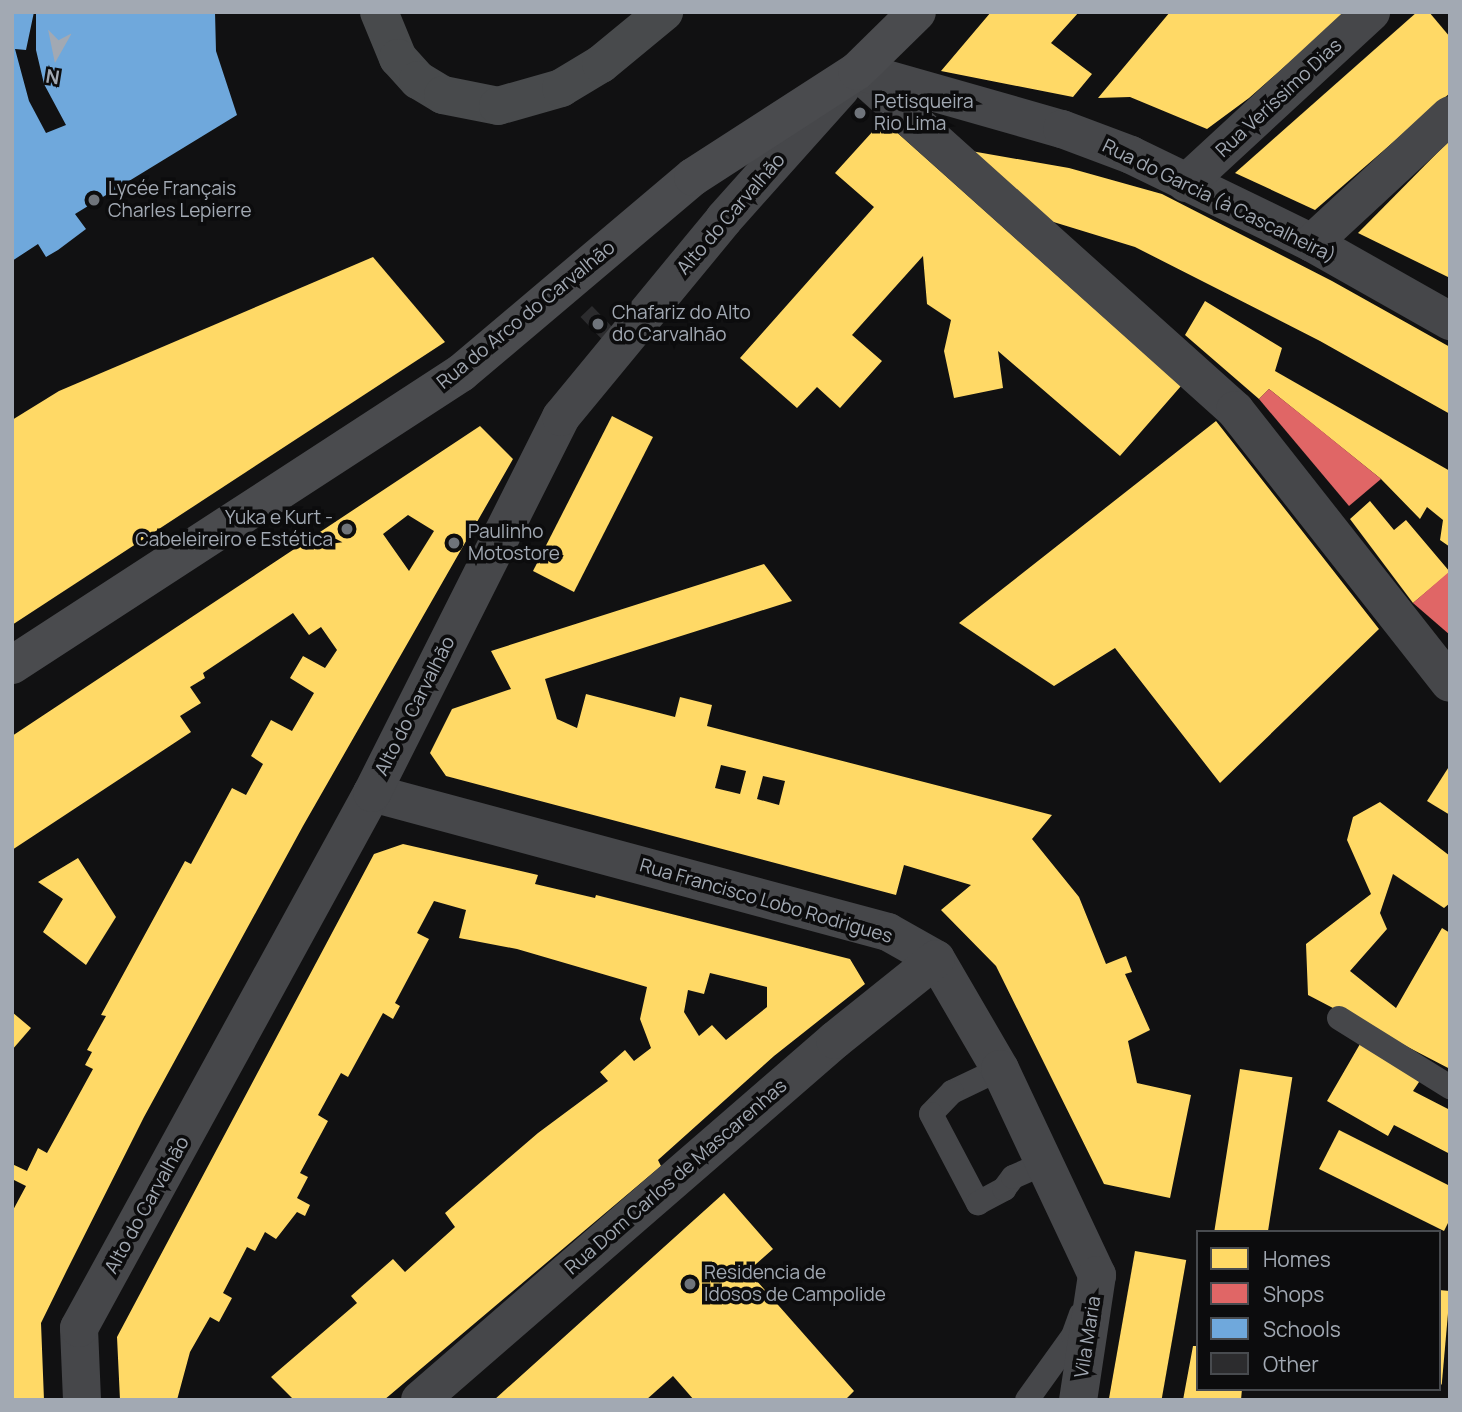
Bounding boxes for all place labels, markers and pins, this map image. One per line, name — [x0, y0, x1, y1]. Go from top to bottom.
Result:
place label: Petisqueira Rio Lima — [874, 91, 974, 135]
marker: Petisqueira Rio Lima — [852, 105, 868, 121]
place label: Lycée Français Charles Lepierre — [108, 178, 252, 222]
marker: Lycée Français Charles Lepierre — [86, 192, 102, 208]
place label: Chafariz do Alto do Carvalhão — [612, 302, 751, 346]
marker: Chafariz do Alto do Carvalhão — [590, 316, 606, 332]
place label: Yuka e Kurt - Cabeleireiro e Estética — [135, 507, 333, 551]
marker: Yuka e Kurt - Cabeleireiro e Estética — [339, 521, 355, 537]
place label: Paulinho Motostore — [468, 521, 560, 565]
marker: Paulinho Motostore — [446, 535, 462, 551]
place label: Residencia de Idosos de Campolide — [704, 1262, 886, 1306]
marker: Residencia de Idosos de Campolide — [682, 1276, 698, 1292]

